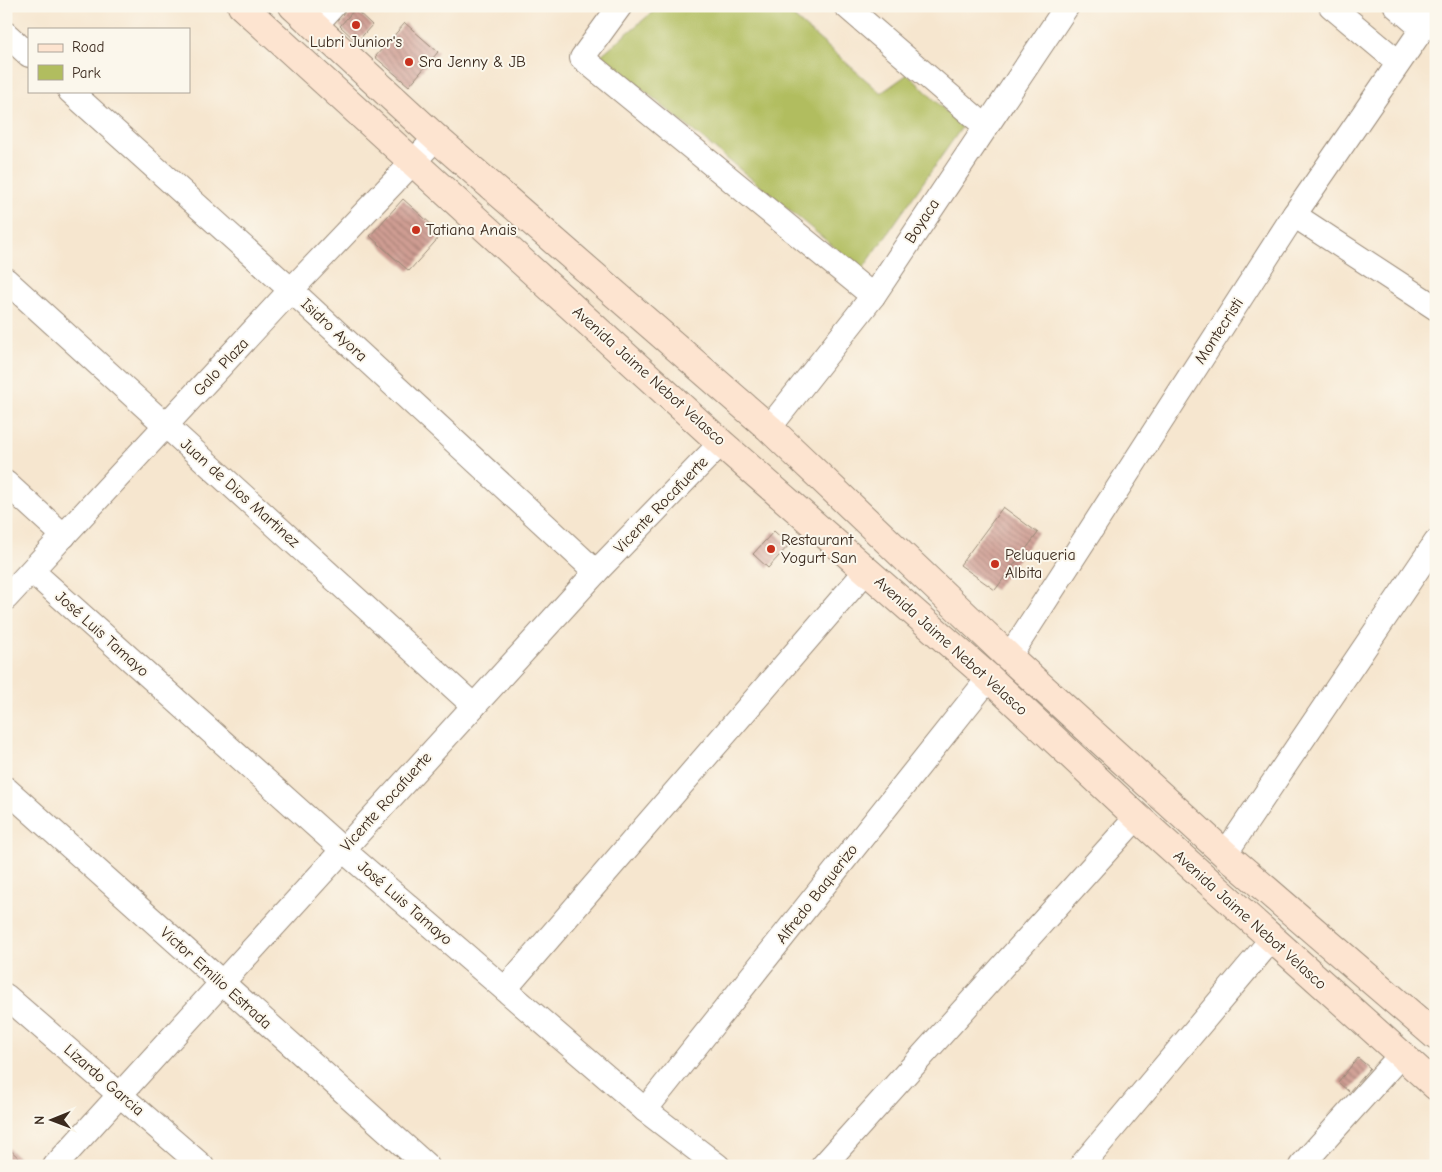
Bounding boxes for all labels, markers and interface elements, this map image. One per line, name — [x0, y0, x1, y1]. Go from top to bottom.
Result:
marker: Lubri Junior's — [350, 19, 362, 31]
legend — [28, 28, 190, 92]
place label: Lubri Junior's — [310, 33, 403, 51]
text: Road — [72, 38, 104, 56]
place label: Sra Jenny & JB — [419, 53, 526, 71]
marker: Sra Jenny & JB — [403, 56, 415, 68]
text: Park — [72, 64, 101, 82]
street label: Boyaca — [901, 195, 943, 247]
place label: Tatiana Anais — [426, 221, 517, 239]
marker: Tatiana Anais — [410, 224, 422, 236]
street label: Montecristi — [1191, 294, 1247, 368]
street label: Isidro Ayora — [297, 295, 371, 365]
street label: Avenida Jaime Nebot Velasco — [569, 303, 729, 449]
street label: Galo Plaza — [190, 334, 252, 400]
street label: Juan de Dios Martinez — [177, 435, 303, 551]
street label: Vicente Rocafuerte — [610, 453, 712, 557]
place label: Restaurant Yogurt San — [781, 531, 857, 567]
marker: Restaurant Yogurt San — [765, 543, 777, 555]
place label: Peluqueria Albita — [1005, 546, 1076, 582]
marker: Peluqueria Albita — [989, 558, 1001, 570]
street label: Avenida Jaime Nebot Velasco — [871, 573, 1031, 719]
street label: José Luis Tamayo — [52, 587, 152, 681]
street label: Vicente Rocafuerte — [337, 749, 435, 855]
street label: Alfredo Baquerizo — [773, 841, 861, 947]
street label: Avenida Jaime Nebot Velasco — [1170, 847, 1330, 993]
street label: José Luis Tamayo — [354, 857, 456, 949]
street label: Victor Emilio Estrada — [157, 923, 275, 1033]
street label: Lizardo Garcia — [60, 1040, 148, 1120]
north arrow — [28, 1094, 78, 1144]
text: N — [31, 1116, 48, 1125]

